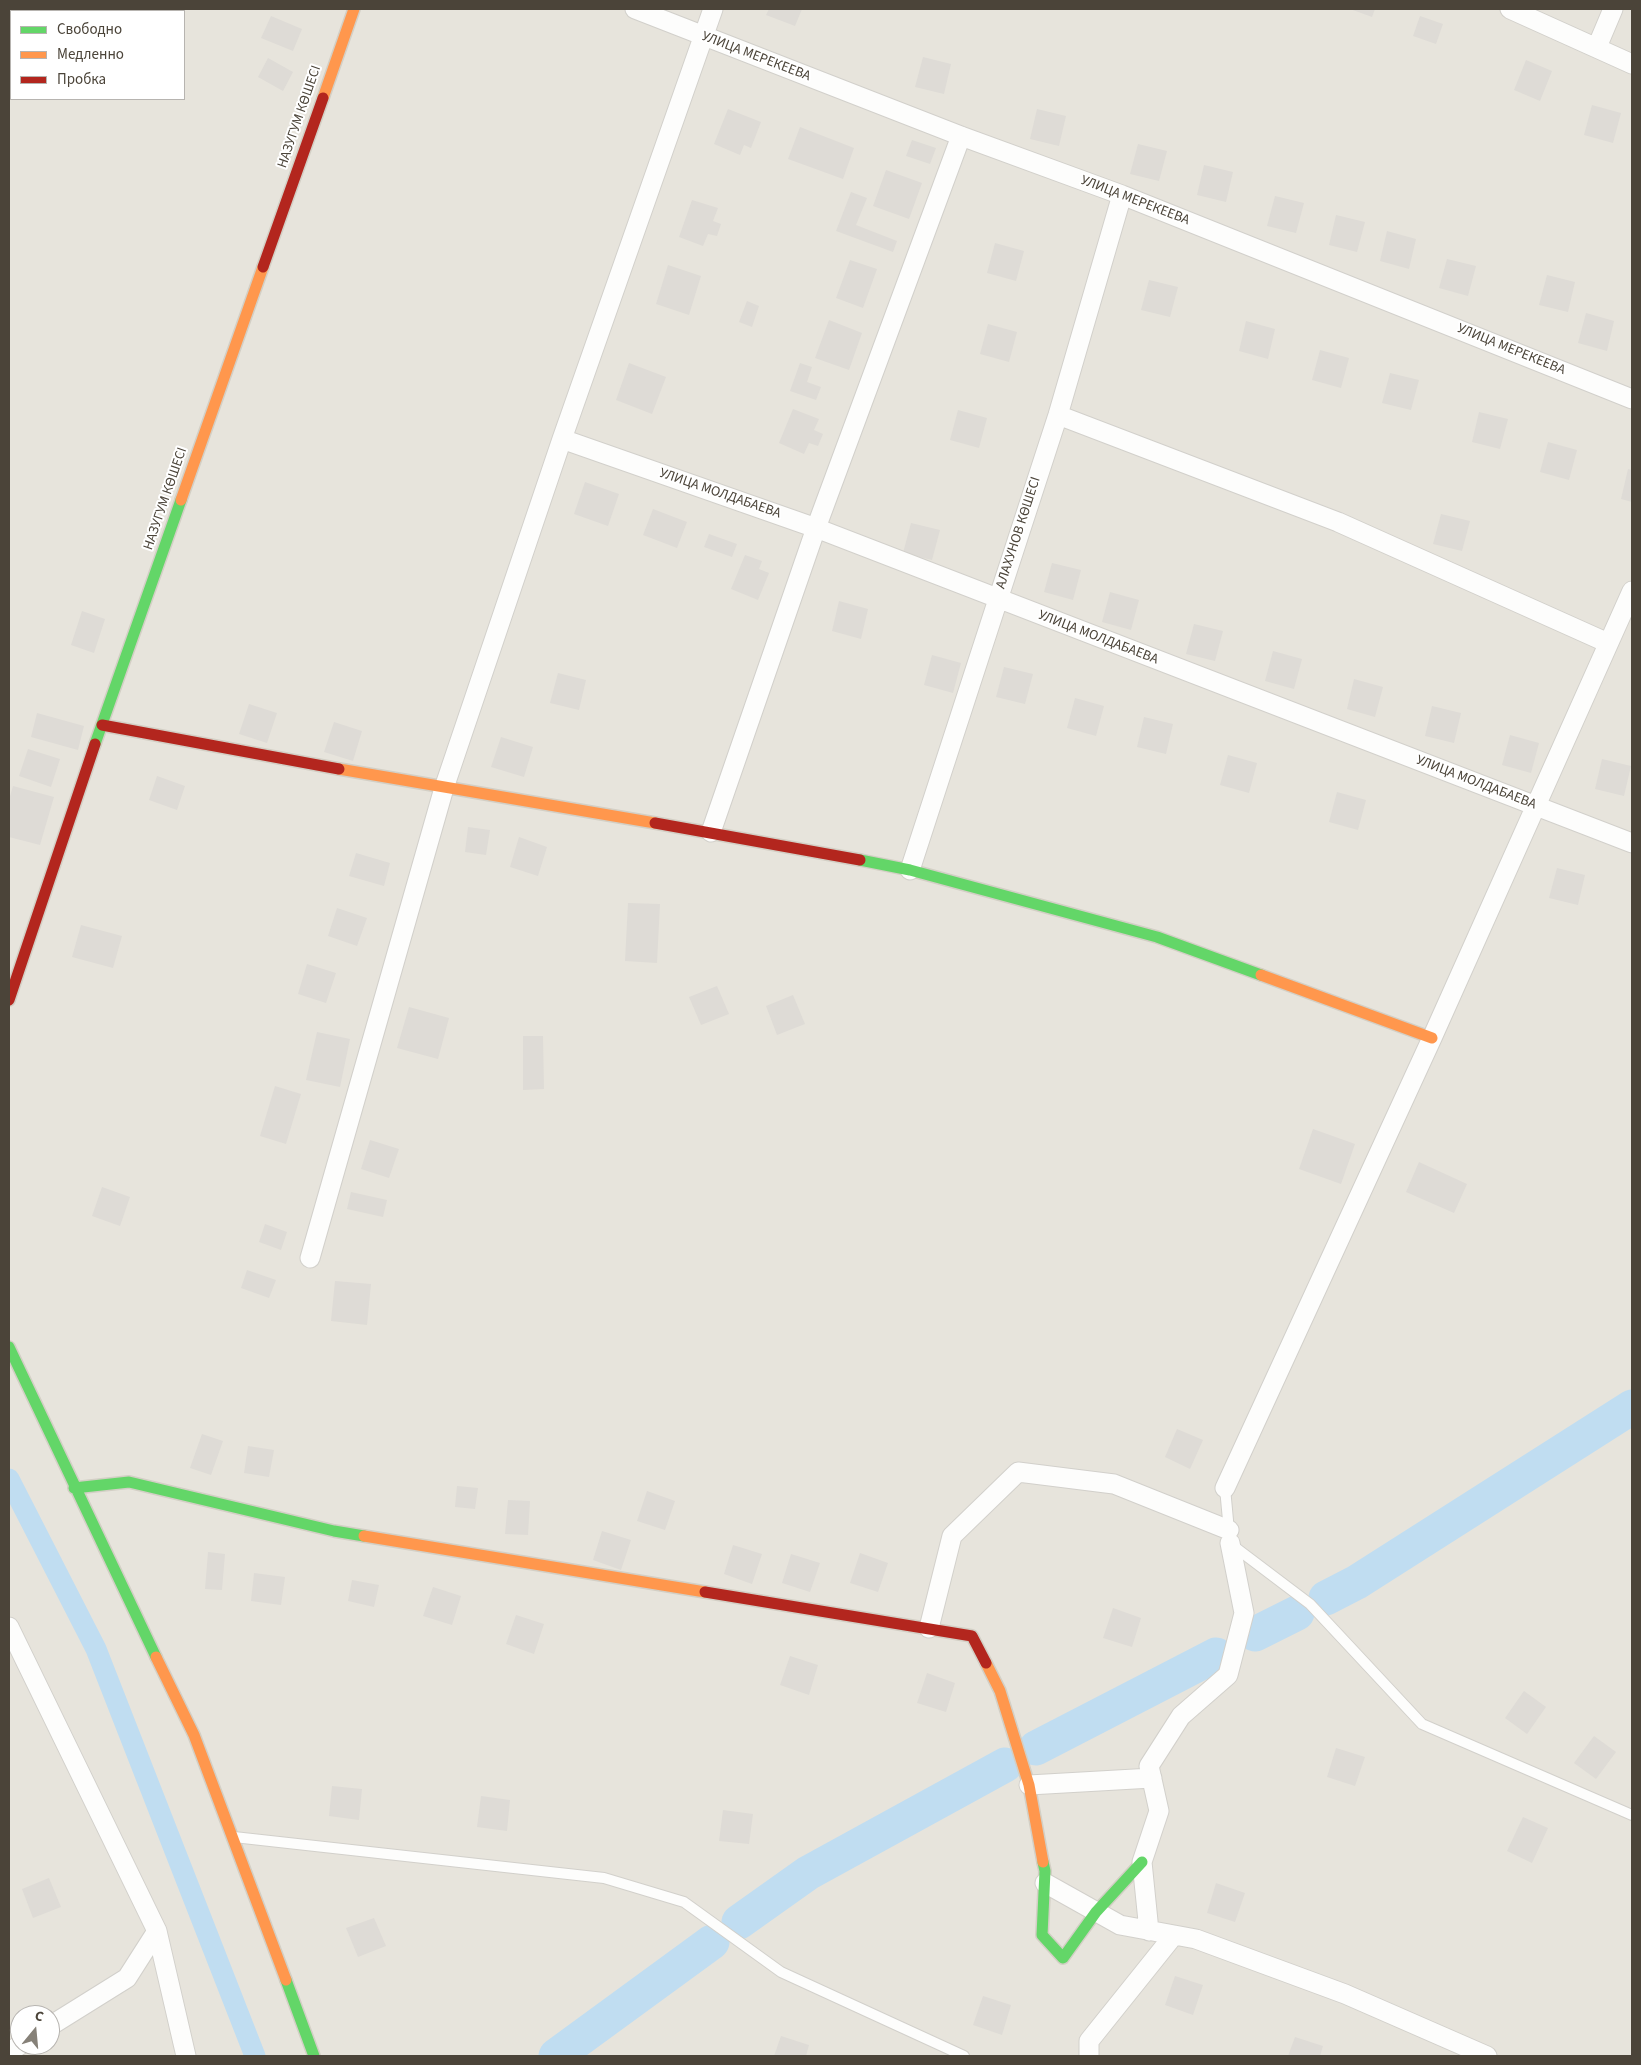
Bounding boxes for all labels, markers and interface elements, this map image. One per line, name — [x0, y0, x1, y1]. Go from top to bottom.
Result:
legend — [10, 10, 185, 100]
text: Свободно — [57, 19, 122, 40]
street label: УЛИЦА МЕРЕКЕЕВА — [699, 28, 813, 86]
text: Медленно — [57, 44, 124, 65]
street label: НАЗУГУМ КӨШЕСІ — [275, 64, 325, 170]
text: Пробка — [57, 69, 106, 90]
street label: УЛИЦА МЕРЕКЕЕВА — [1078, 172, 1192, 230]
street label: УЛИЦА МЕРЕКЕЕВА — [1454, 321, 1568, 379]
street label: НАЗУГУМ КӨШЕСІ — [141, 446, 191, 552]
street label: УЛИЦА МОЛДАБАЕВА — [657, 465, 783, 523]
street label: АЛАХУНОВ КӨШЕСІ — [993, 475, 1045, 591]
street label: УЛИЦА МОЛДАБАЕВА — [1036, 607, 1160, 669]
street label: УЛИЦА МОЛДАБАЕВА — [1414, 752, 1538, 814]
north arrow — [10, 2005, 60, 2055]
text: С — [32, 2006, 46, 2027]

